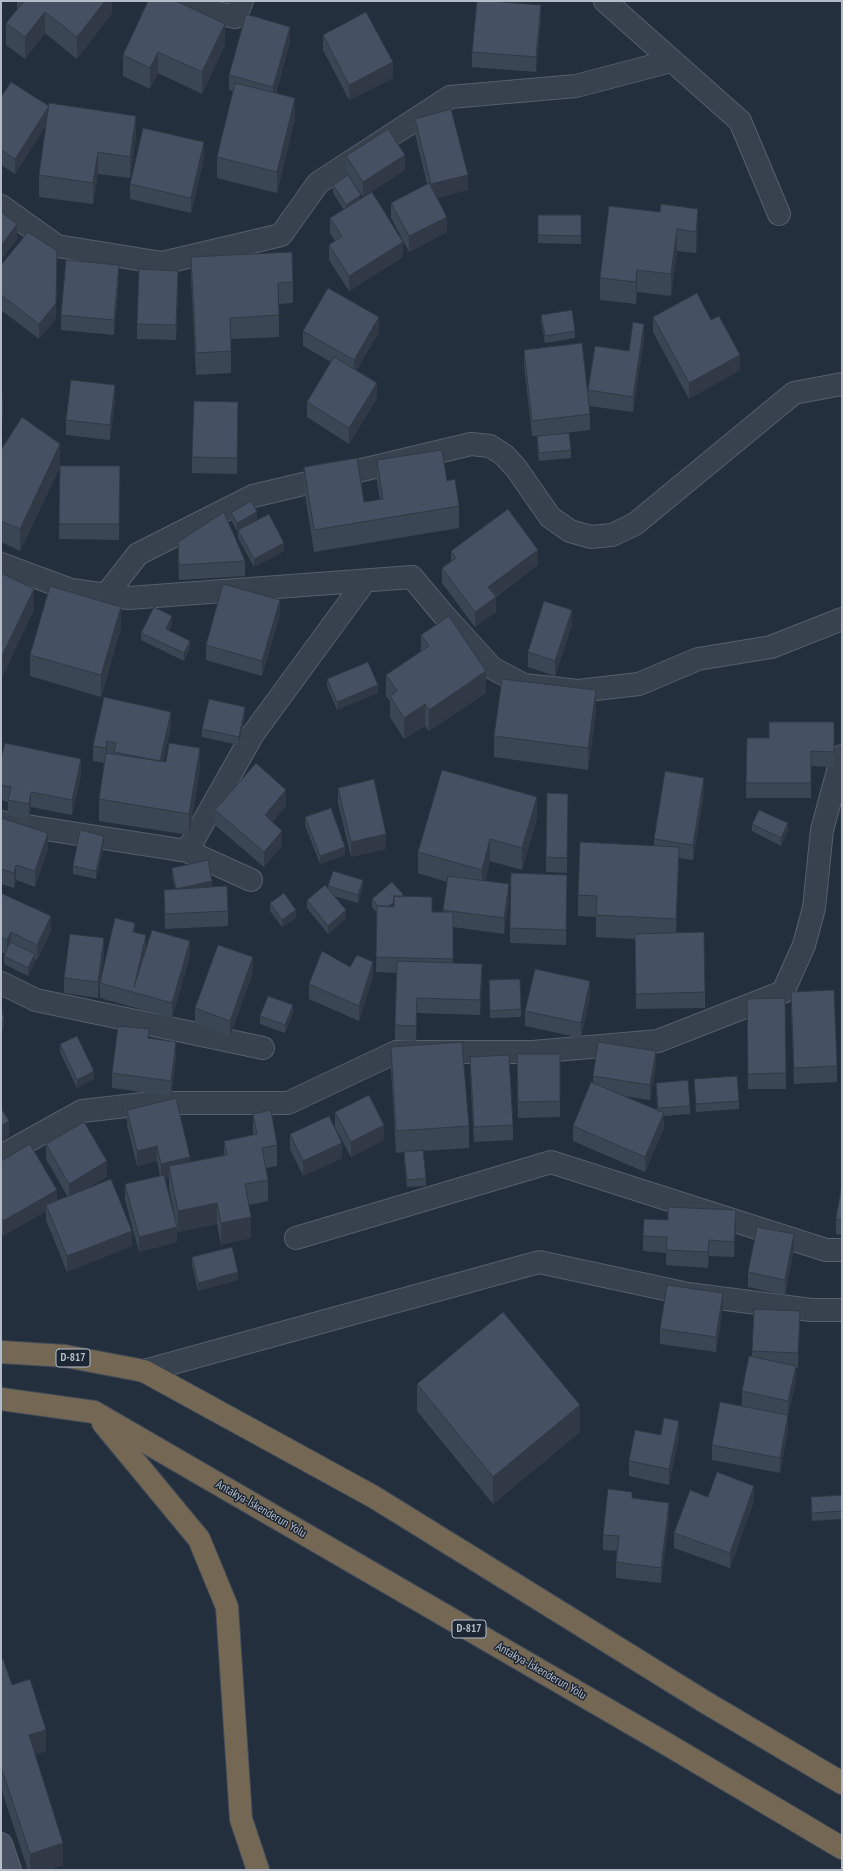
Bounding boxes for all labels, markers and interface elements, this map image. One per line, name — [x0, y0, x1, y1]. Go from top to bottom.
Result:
road number: D-817 — [56, 1349, 90, 1367]
street label: Antakya-İskenderun Yolu — [213, 1477, 309, 1541]
road number: D-817 — [452, 1620, 486, 1638]
street label: Antakya-İskenderun Yolu — [493, 1639, 589, 1703]

